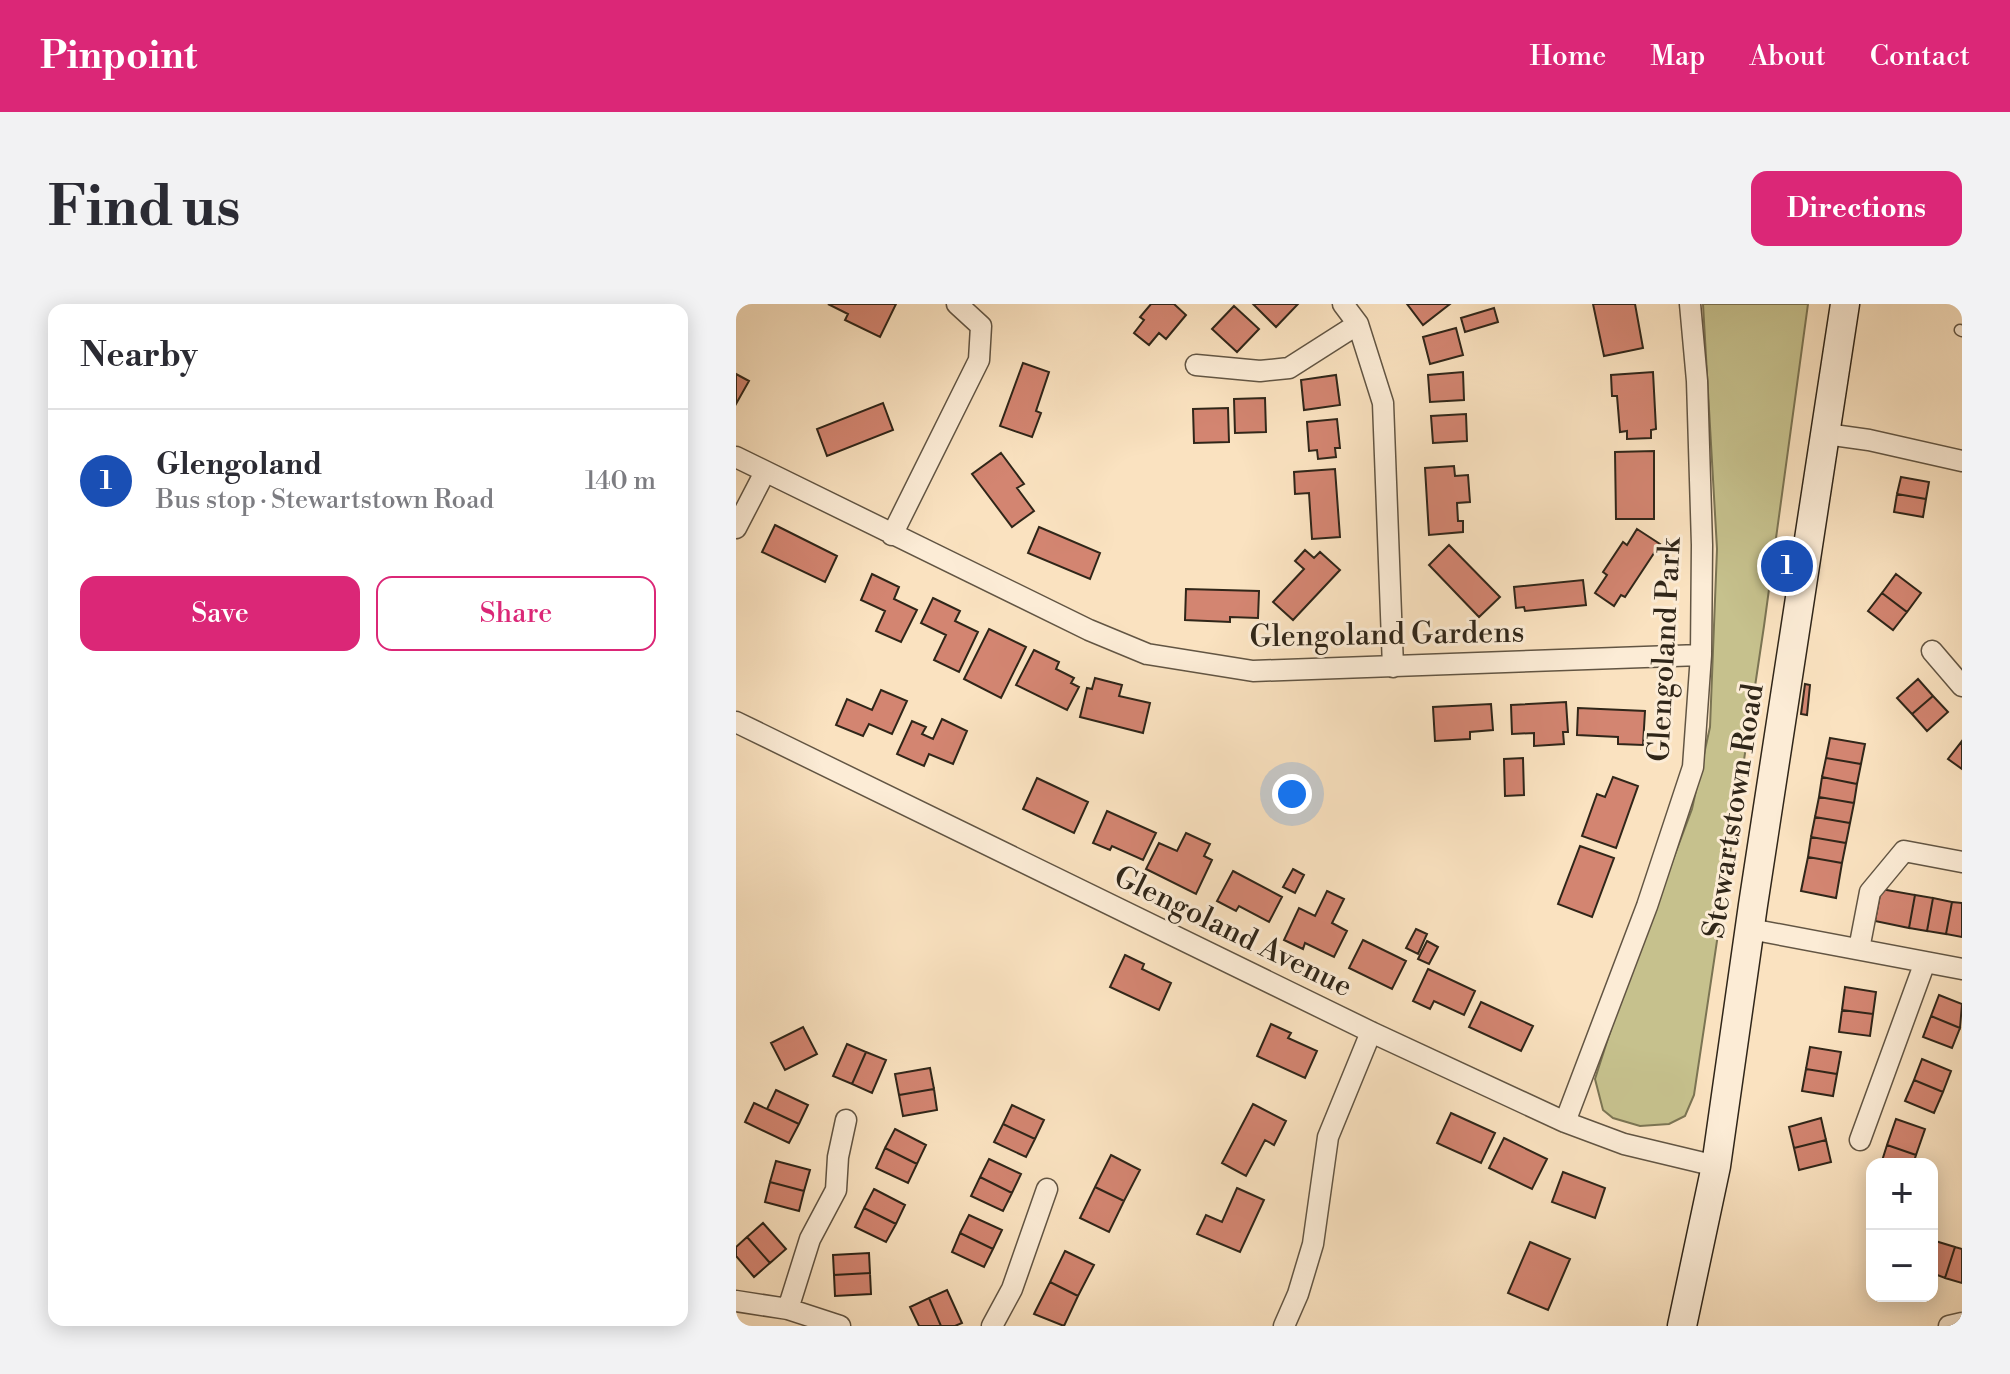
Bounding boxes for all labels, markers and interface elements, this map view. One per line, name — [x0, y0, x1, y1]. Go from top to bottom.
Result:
text: Pinpoint — [40, 33, 197, 80]
text: Home — [1530, 39, 1606, 74]
text: Map — [1650, 39, 1705, 74]
text: About — [1749, 39, 1826, 74]
text: Contact — [1870, 39, 1970, 74]
button: Directions — [1751, 171, 1962, 246]
text: Find us — [48, 173, 241, 243]
text: Nearby — [80, 335, 198, 377]
text: Glengoland — [156, 446, 322, 484]
text: 1 — [100, 465, 112, 497]
text: 140 m — [585, 465, 656, 497]
text: Bus stop · Stewartstown Road — [156, 484, 494, 516]
street label: Glengoland Park — [1640, 536, 1690, 763]
pin: 1 — [1761, 536, 1813, 596]
button: Save — [80, 576, 360, 651]
button: Share — [376, 576, 656, 651]
street label: Glengoland Gardens — [1249, 614, 1525, 656]
street label: Stewartstown Road — [1695, 681, 1773, 941]
your location — [1272, 774, 1312, 814]
street label: Glengoland Avenue — [1108, 858, 1358, 1006]
map controls — [1866, 1158, 1938, 1302]
button: + — [1866, 1158, 1938, 1230]
button: − — [1866, 1230, 1938, 1302]

